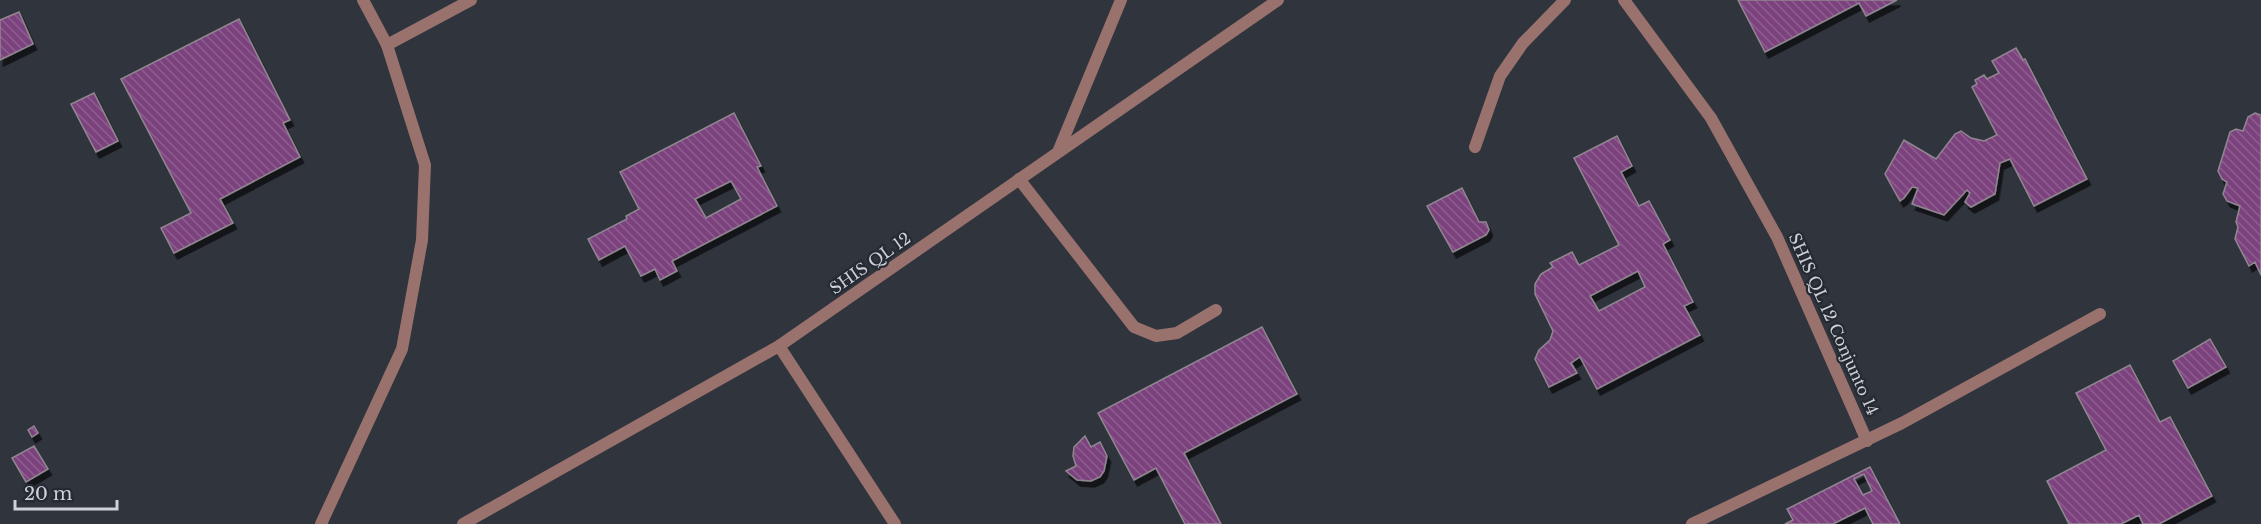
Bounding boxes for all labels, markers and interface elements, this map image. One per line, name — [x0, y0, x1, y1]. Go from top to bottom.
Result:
street label: SHIS QL 12 — [826, 228, 914, 298]
street label: SHIS QL 12 Conjunto 14 — [1785, 230, 1883, 418]
scale bar — [15, 473, 117, 511]
text: 20 m — [24, 483, 72, 505]

